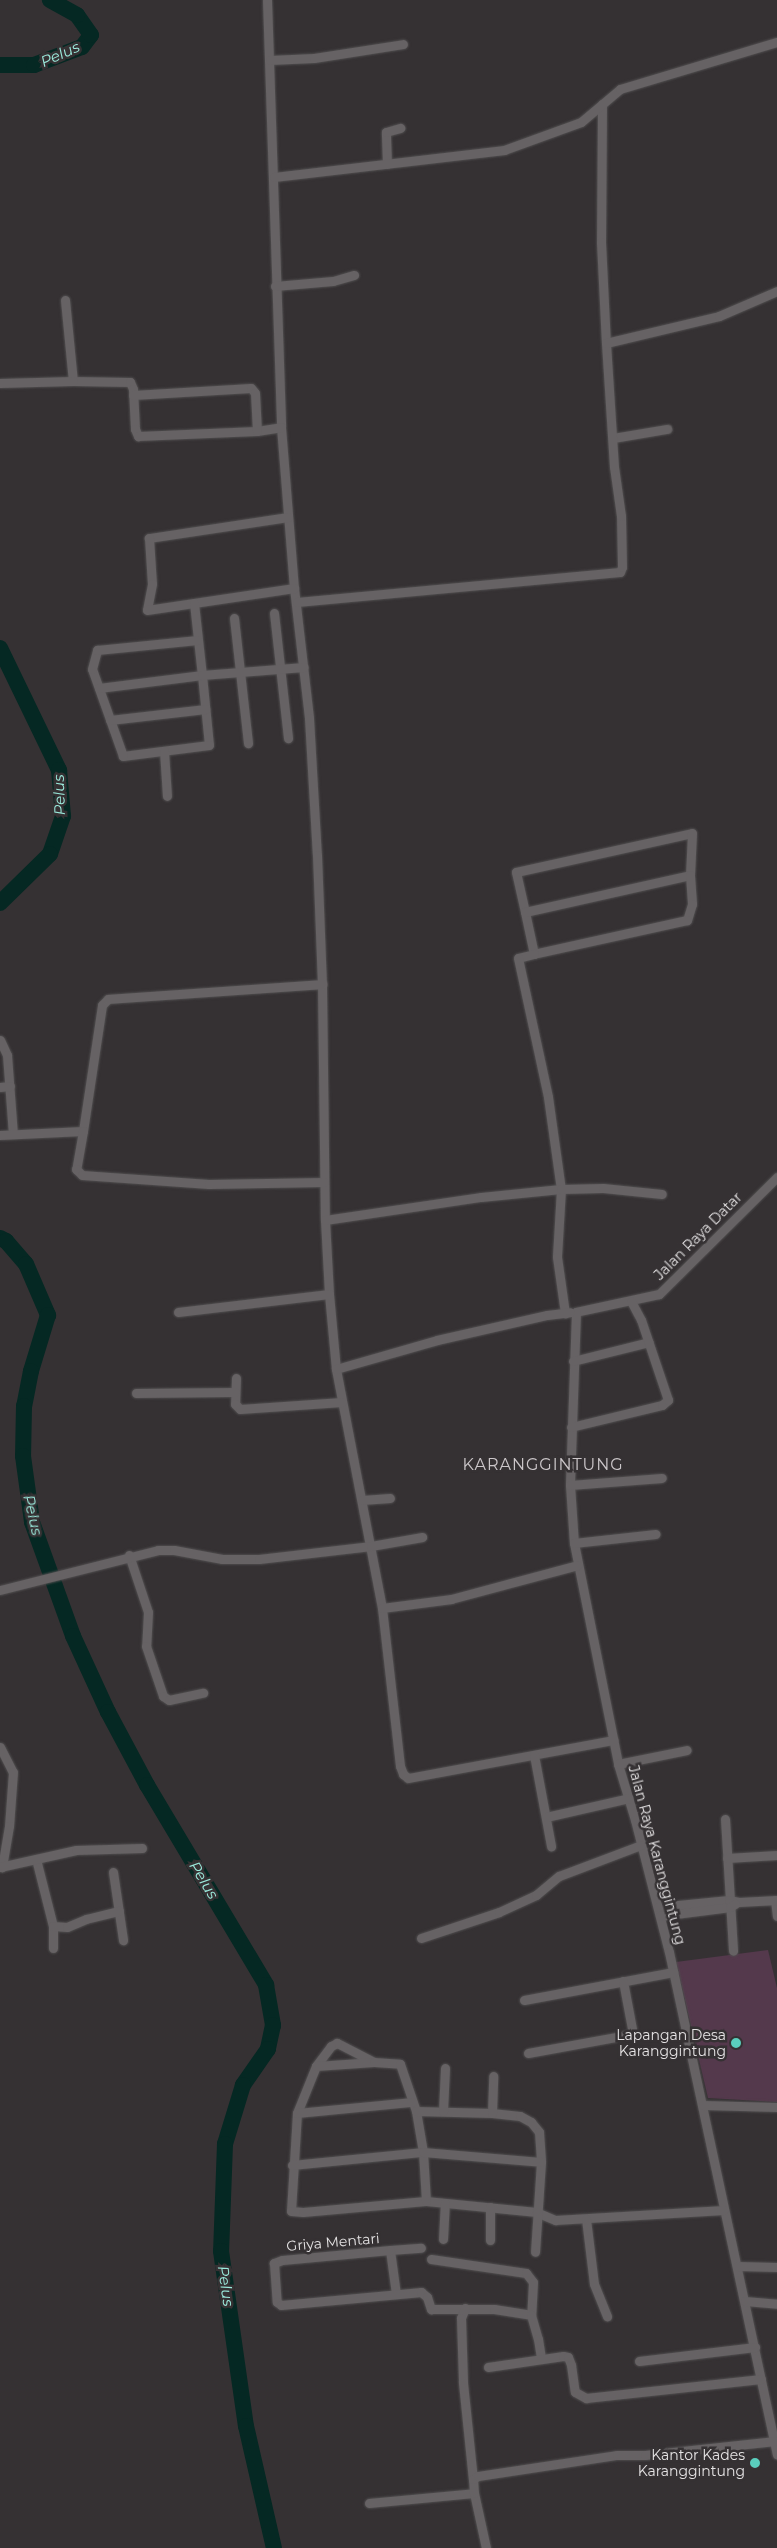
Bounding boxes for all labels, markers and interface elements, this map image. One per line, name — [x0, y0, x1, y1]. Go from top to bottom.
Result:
water label: Pelus — [38, 37, 82, 71]
water label: Pelus — [49, 774, 69, 816]
street label: Jalan Raya Datar — [651, 1189, 745, 1283]
district label: KARANGGINTUNG — [461, 1455, 625, 1475]
water label: Pelus — [20, 1493, 46, 1537]
street label: Jalan Raya Karanggintung — [625, 1763, 689, 1947]
water label: Pelus — [186, 1858, 222, 1902]
place label: Lapangan Desa Karanggintung — [616, 2027, 726, 2060]
marker: Lapangan Desa Karanggintung — [730, 2037, 742, 2049]
street label: Griya Mentari — [286, 2230, 380, 2254]
water label: Pelus — [214, 2264, 238, 2308]
place label: Kantor Kades Karanggintung — [638, 2447, 745, 2480]
marker: Kantor Kades Karanggintung — [749, 2457, 761, 2469]

